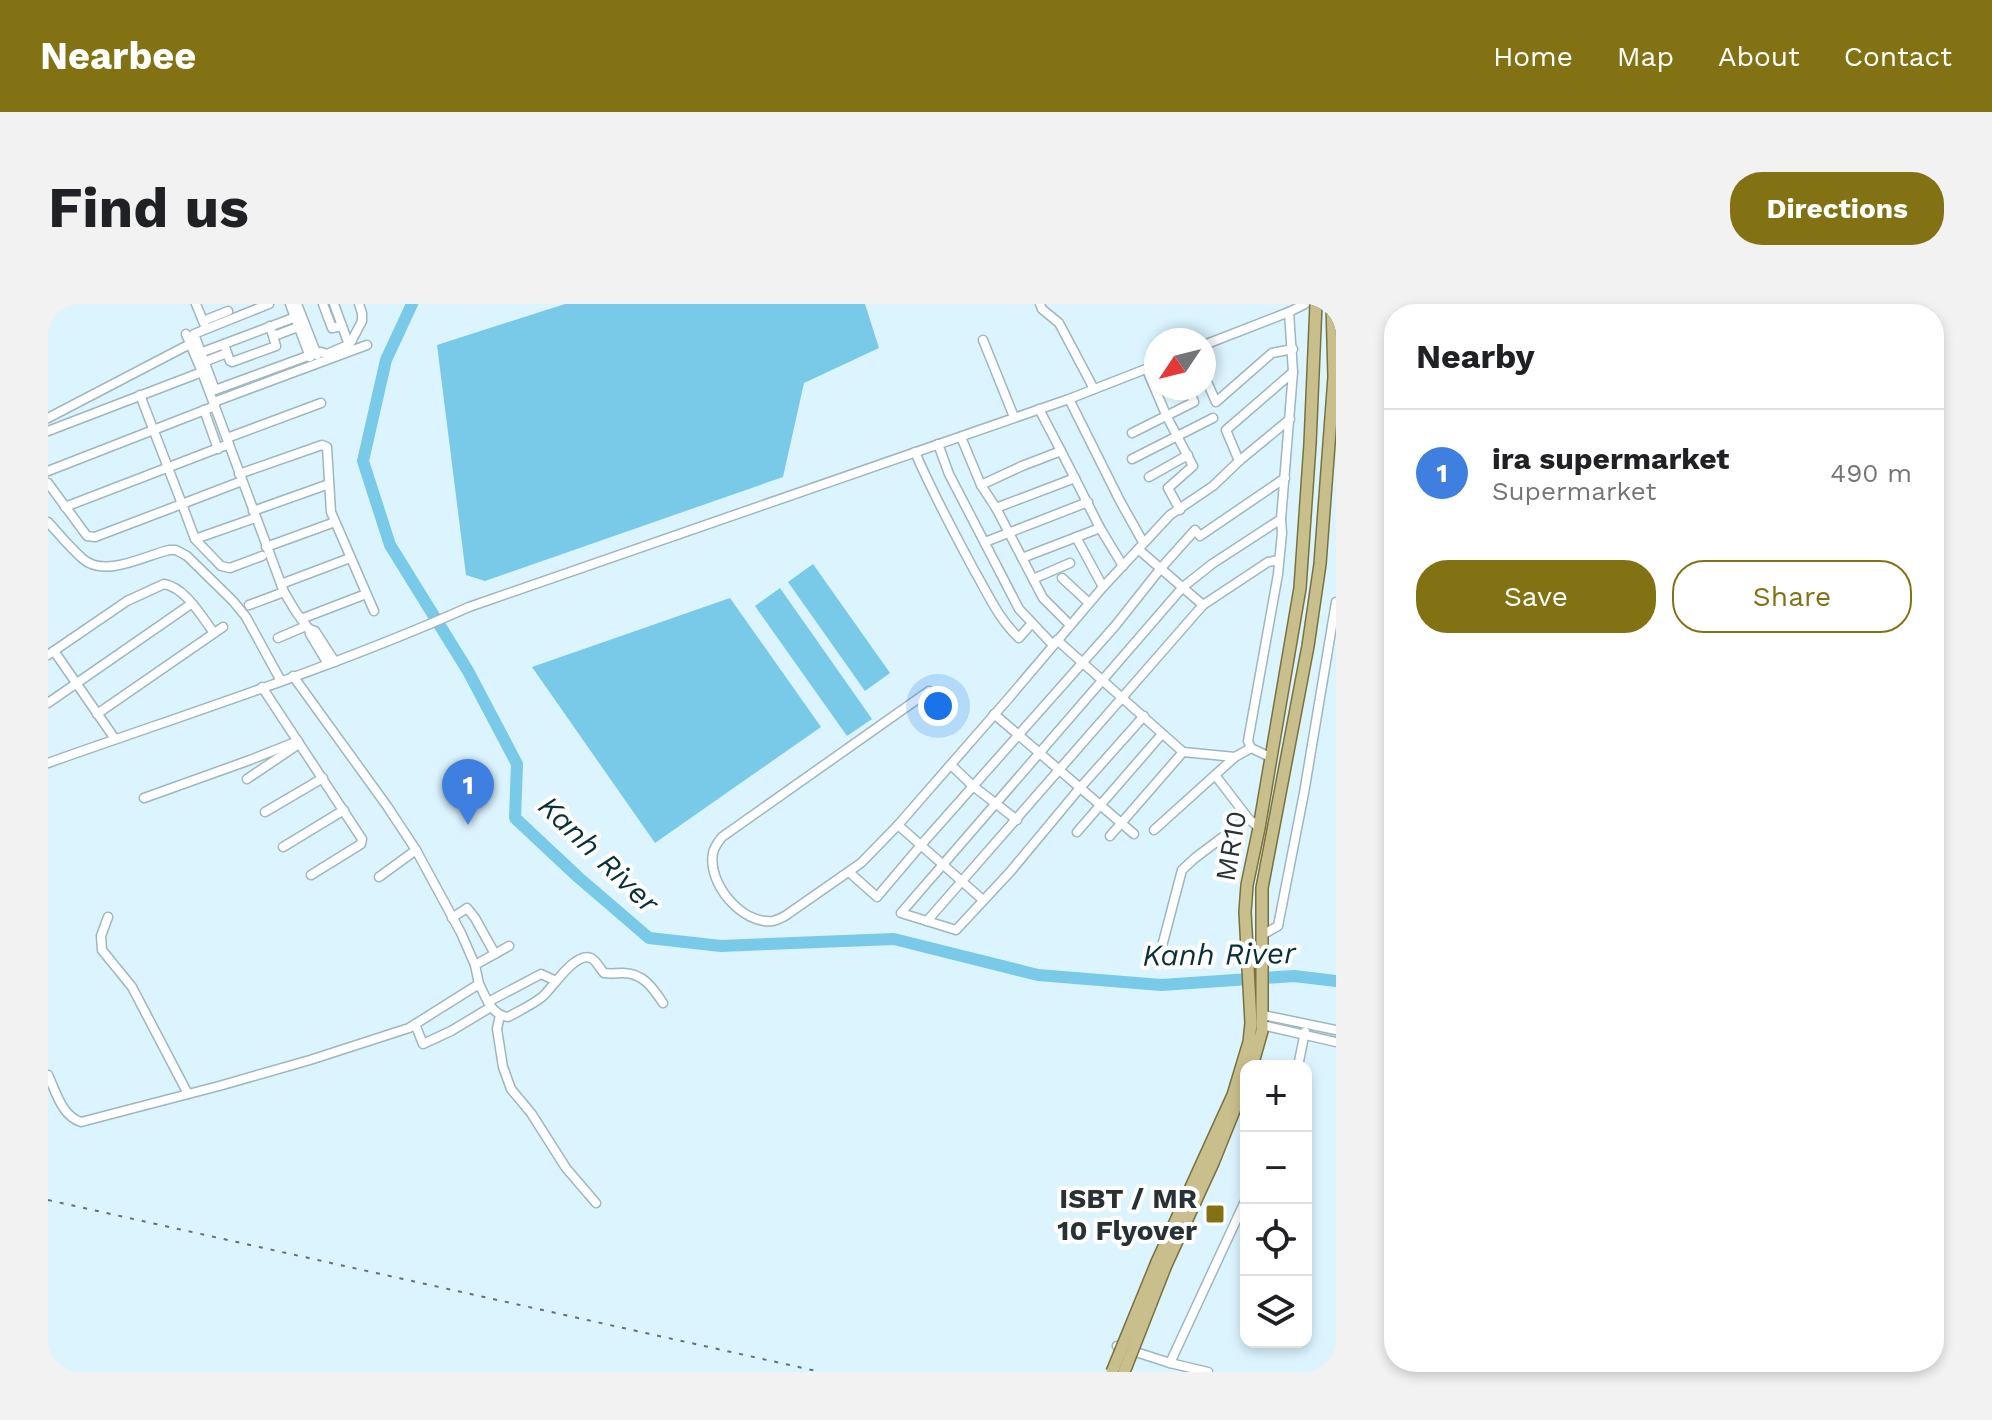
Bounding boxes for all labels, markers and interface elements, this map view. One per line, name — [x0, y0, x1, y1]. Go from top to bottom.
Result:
text: Nearbee — [40, 34, 196, 78]
text: Home — [1493, 40, 1573, 73]
text: Map — [1617, 40, 1674, 73]
text: About — [1718, 40, 1800, 73]
text: Contact — [1844, 40, 1952, 73]
button: Directions — [1730, 172, 1944, 245]
text: Find us — [48, 175, 249, 241]
north arrow — [1144, 328, 1216, 400]
text: Nearby — [1416, 336, 1535, 376]
text: ira supermarket — [1492, 441, 1729, 476]
text: 1 — [1436, 458, 1448, 488]
text: 490 m — [1830, 458, 1912, 488]
text: Supermarket — [1492, 476, 1656, 506]
button: Save — [1416, 560, 1656, 633]
button: Share — [1672, 560, 1912, 633]
your location — [918, 686, 958, 726]
pin: 1 — [442, 759, 494, 825]
water label: Kanh River — [532, 788, 667, 921]
street label: MR10 — [1209, 808, 1253, 884]
water label: Kanh River — [1142, 935, 1297, 973]
map controls — [1240, 1060, 1312, 1348]
button: + — [1240, 1060, 1312, 1132]
button: − — [1240, 1132, 1312, 1204]
place label: ISBT / MR 10 Flyover — [1057, 1182, 1197, 1247]
marker: ISBT / MR 10 Flyover — [1204, 1203, 1226, 1225]
button: locate — [1240, 1204, 1312, 1276]
button: layers — [1240, 1276, 1312, 1348]

